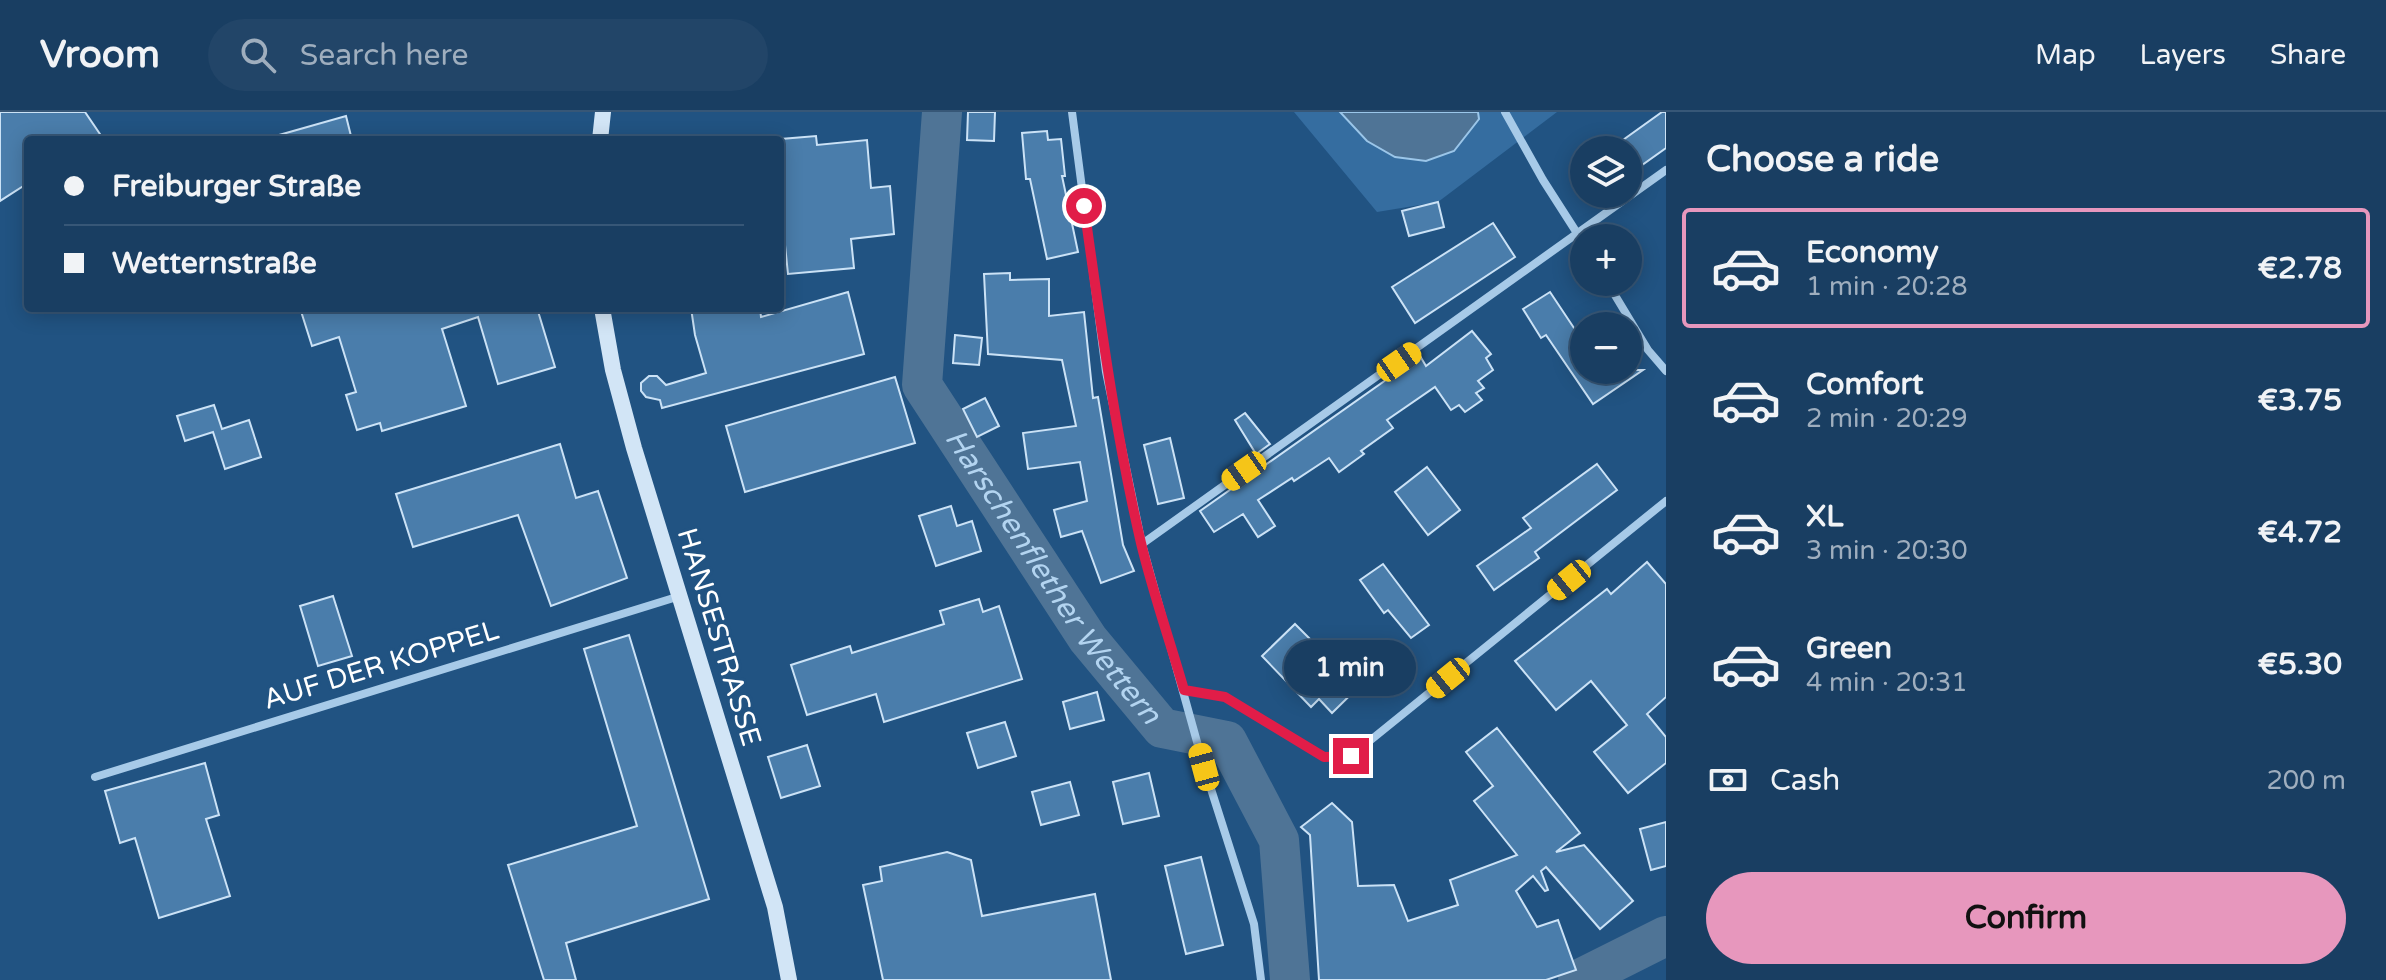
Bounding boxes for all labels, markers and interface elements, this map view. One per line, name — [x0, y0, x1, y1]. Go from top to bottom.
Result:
search box — [208, 19, 768, 91]
text: Vroom — [40, 32, 160, 78]
icon: search — [236, 33, 280, 77]
text: Search here — [300, 37, 468, 74]
text: Map — [2035, 38, 2096, 72]
text: Layers — [2140, 38, 2226, 72]
text: Share — [2270, 38, 2346, 72]
map controls — [1570, 136, 1642, 384]
button: layers — [1570, 136, 1642, 208]
text: Choose a ride — [1706, 138, 1939, 181]
text: Freiburger Straße — [112, 168, 361, 205]
route start — [1066, 188, 1102, 224]
button: + — [1570, 224, 1642, 296]
icon: car — [1710, 232, 1782, 304]
text: Economy — [1806, 234, 1939, 271]
text: Wetternstraße — [112, 245, 317, 282]
text: €2.78 — [2258, 250, 2342, 287]
text: 1 min · 20:28 — [1806, 271, 1968, 302]
button: − — [1570, 312, 1642, 384]
car — [1372, 338, 1426, 386]
icon: car — [1710, 364, 1782, 436]
text: Comfort — [1806, 366, 1924, 403]
text: €3.75 — [2258, 382, 2342, 419]
text: 2 min · 20:29 — [1806, 403, 1968, 434]
water label: Harschenflether Wettern — [937, 422, 1170, 732]
car — [1217, 447, 1271, 495]
icon: car — [1710, 496, 1782, 568]
text: XL — [1806, 498, 1843, 535]
text: €4.72 — [2258, 514, 2342, 551]
street label: HANSESTRASSE — [670, 524, 768, 750]
text: 3 min · 20:30 — [1806, 535, 1968, 566]
car — [1543, 556, 1595, 604]
street label: AUF DER KOPPEL — [259, 613, 503, 717]
icon: car — [1710, 628, 1782, 700]
text: Green — [1806, 630, 1892, 667]
callout: 1 min — [1285, 640, 1417, 696]
text: €5.30 — [2258, 646, 2342, 683]
text: 1 min — [1315, 652, 1385, 683]
car — [1422, 654, 1474, 702]
text: 4 min · 20:31 — [1806, 667, 1968, 698]
route end — [1333, 738, 1369, 774]
car — [1186, 741, 1222, 793]
icon: cash — [1706, 758, 1750, 802]
text: Cash — [1770, 762, 1840, 799]
text: 200 m — [2266, 765, 2346, 796]
button: Confirm — [1706, 872, 2346, 964]

